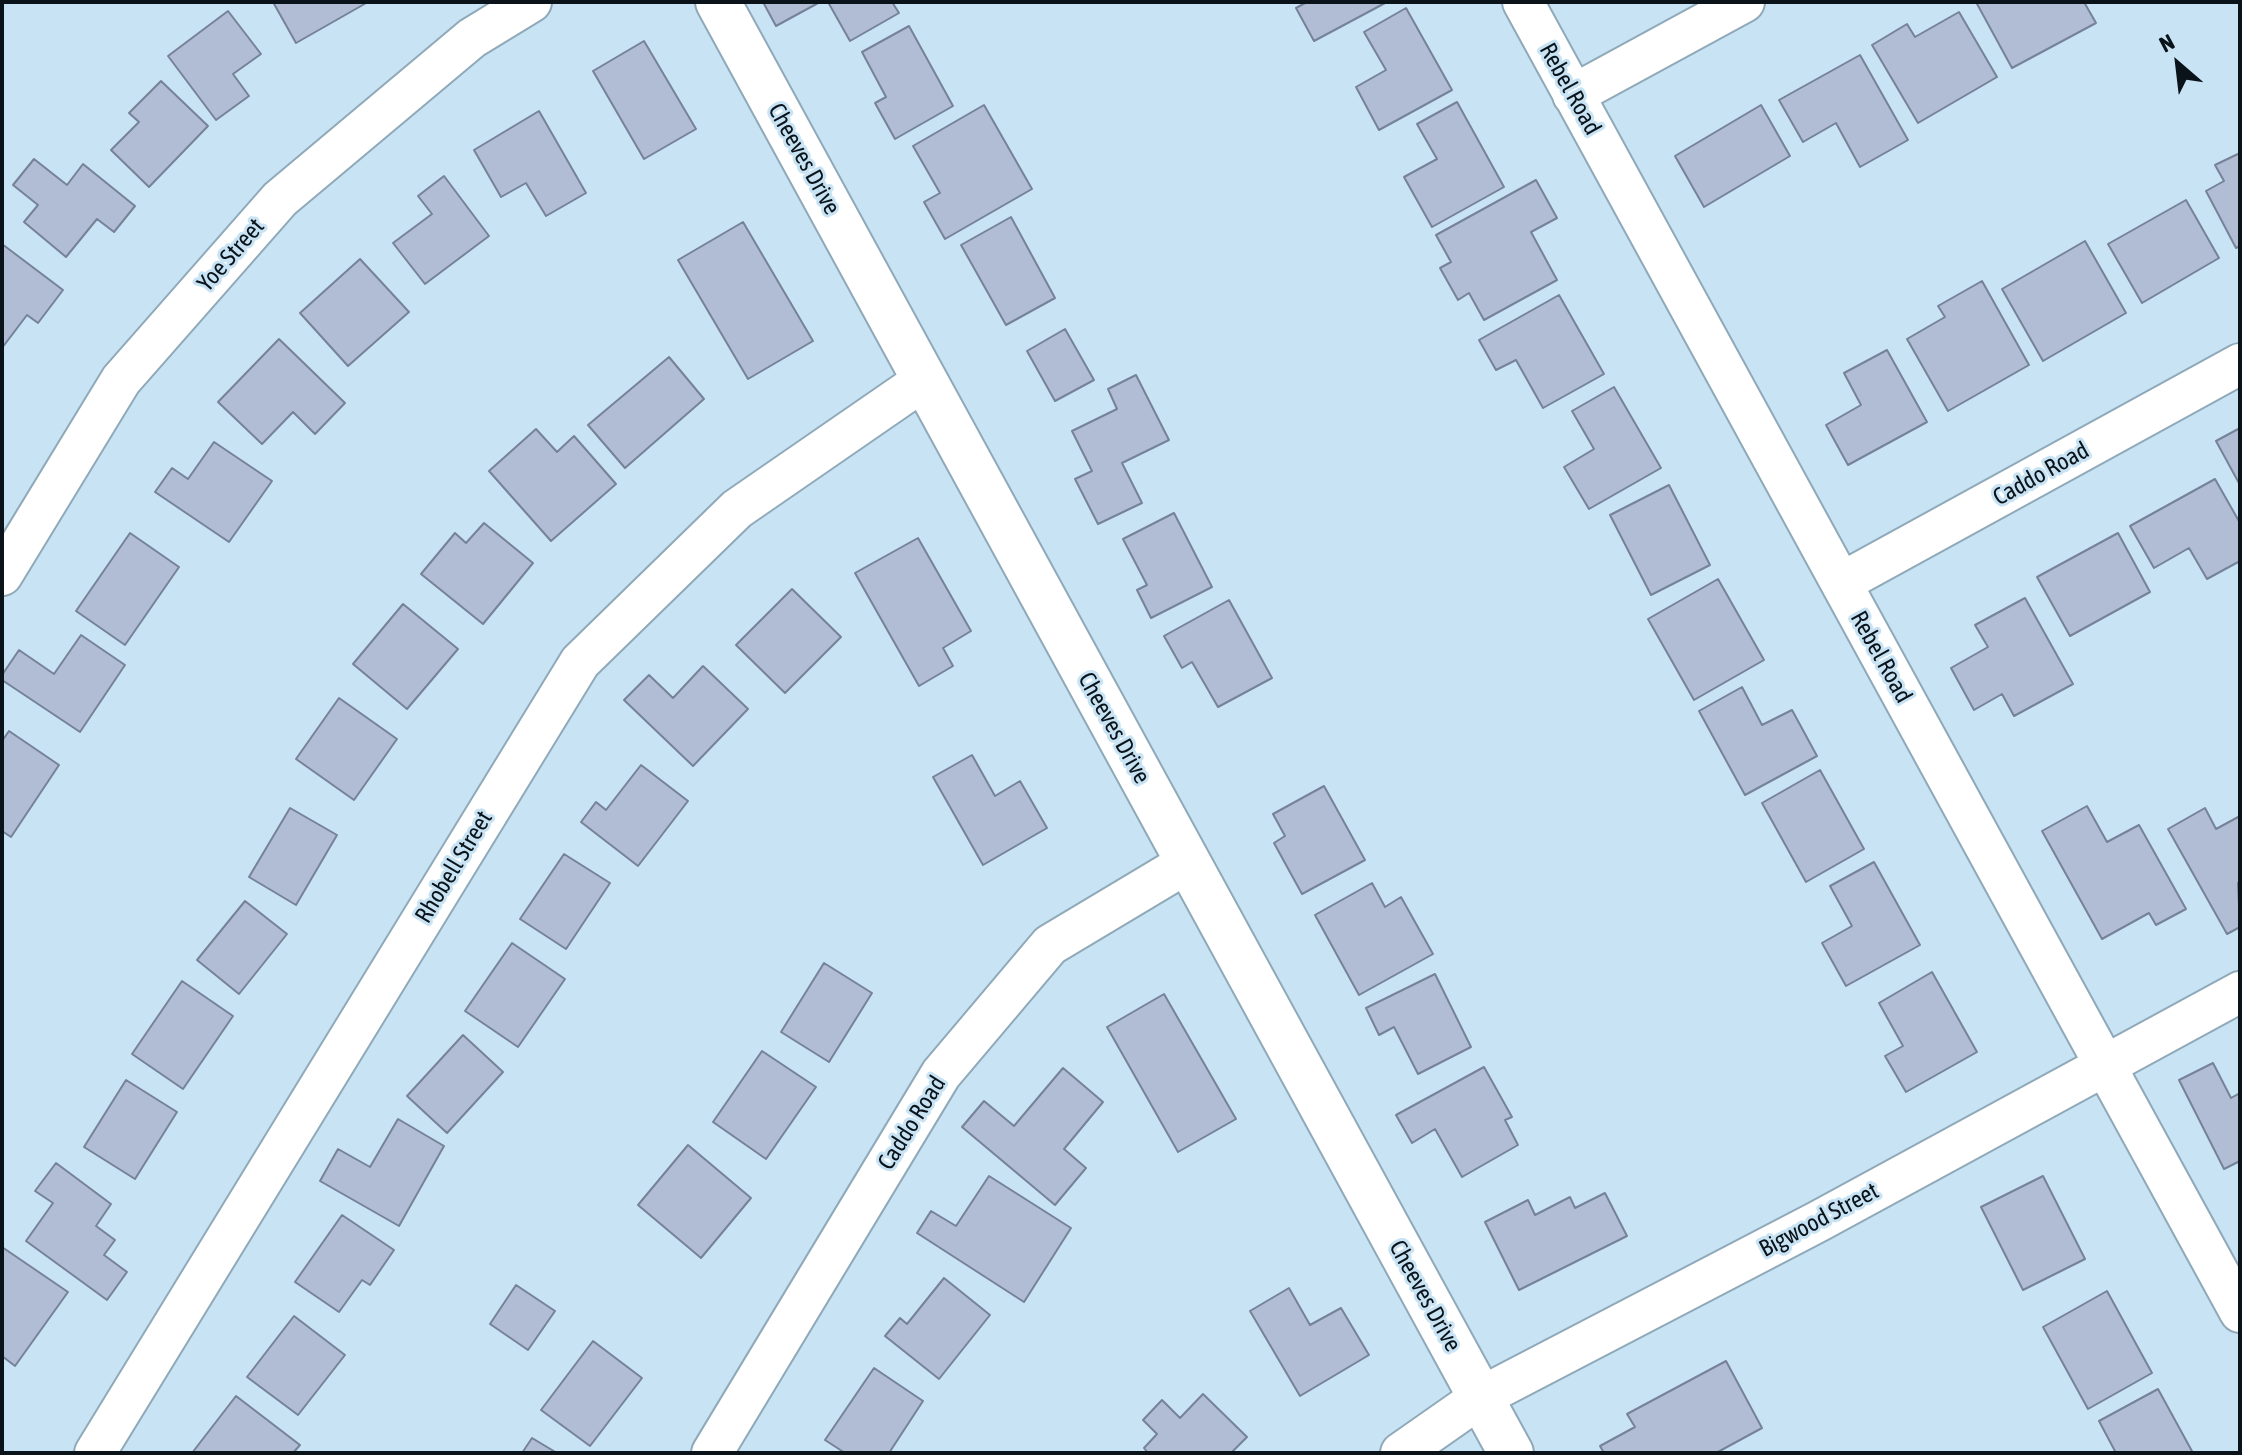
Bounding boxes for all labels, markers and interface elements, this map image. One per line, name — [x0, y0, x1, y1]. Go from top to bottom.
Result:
north arrow — [2138, 24, 2218, 104]
text: N — [2155, 28, 2179, 57]
street label: Rebel Road — [1533, 38, 1607, 140]
street label: Cheeves Drive — [762, 98, 846, 220]
street label: Yoe Street — [191, 213, 271, 297]
street label: Caddo Road — [1988, 436, 2094, 512]
street label: Rebel Road — [1844, 606, 1918, 708]
street label: Cheeves Drive — [1072, 667, 1156, 789]
street label: Rhobell Street — [409, 806, 499, 928]
street label: Caddo Road — [872, 1071, 952, 1175]
street label: Bigwood Street — [1754, 1176, 1884, 1264]
street label: Cheeves Drive — [1383, 1235, 1467, 1357]

